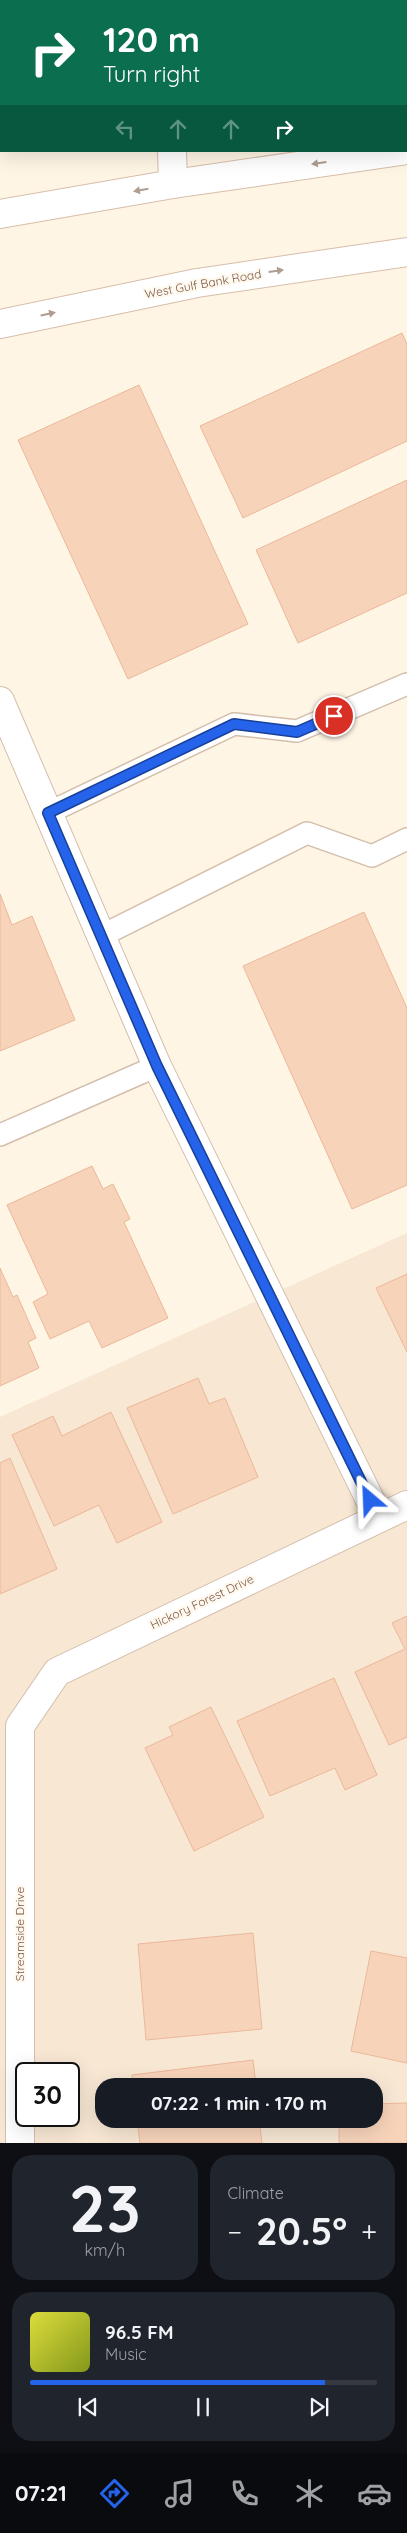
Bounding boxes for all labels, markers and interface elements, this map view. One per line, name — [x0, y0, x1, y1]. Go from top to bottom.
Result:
text: 120 m — [103, 17, 200, 61]
icon: right — [20, 20, 85, 85]
text: Turn right — [103, 60, 200, 88]
icon: left — [111, 115, 139, 143]
icon: ahead — [164, 115, 192, 143]
icon: ahead — [217, 115, 245, 143]
icon: right — [270, 115, 298, 143]
one-way arrow — [310, 159, 326, 167]
one-way arrow — [132, 186, 148, 194]
street label: West Gulf Bank Road — [143, 266, 262, 301]
one-way arrow — [268, 267, 284, 275]
one-way arrow — [40, 310, 55, 318]
pin — [313, 695, 355, 737]
icon: arrive — [320, 702, 348, 730]
position arrow — [343, 1473, 395, 1525]
street label: Hickory Forest Drive — [148, 1571, 256, 1632]
street label: Streamside Drive — [12, 1886, 27, 1981]
speed limit sign: 30 — [15, 2062, 80, 2127]
text: 07:22 · 1 min · 170 m — [151, 2091, 327, 2115]
text: 23 — [69, 2167, 141, 2248]
text: Climate — [228, 2183, 284, 2203]
text: 20.5° — [256, 2207, 347, 2255]
text: − — [228, 2214, 242, 2249]
text: + — [361, 2214, 377, 2249]
text: km/h — [84, 2240, 125, 2260]
text: 96.5 FM — [105, 2320, 174, 2344]
text: Music — [105, 2344, 147, 2364]
icon: previous — [74, 2393, 102, 2421]
icon: pause — [189, 2393, 217, 2421]
icon: next — [305, 2393, 333, 2421]
icon: directions — [97, 2476, 132, 2511]
icon: music — [162, 2476, 197, 2511]
icon: phone — [227, 2476, 262, 2511]
icon: climate — [292, 2476, 327, 2511]
icon: car — [357, 2476, 392, 2511]
text: 07:21 — [15, 2479, 67, 2507]

